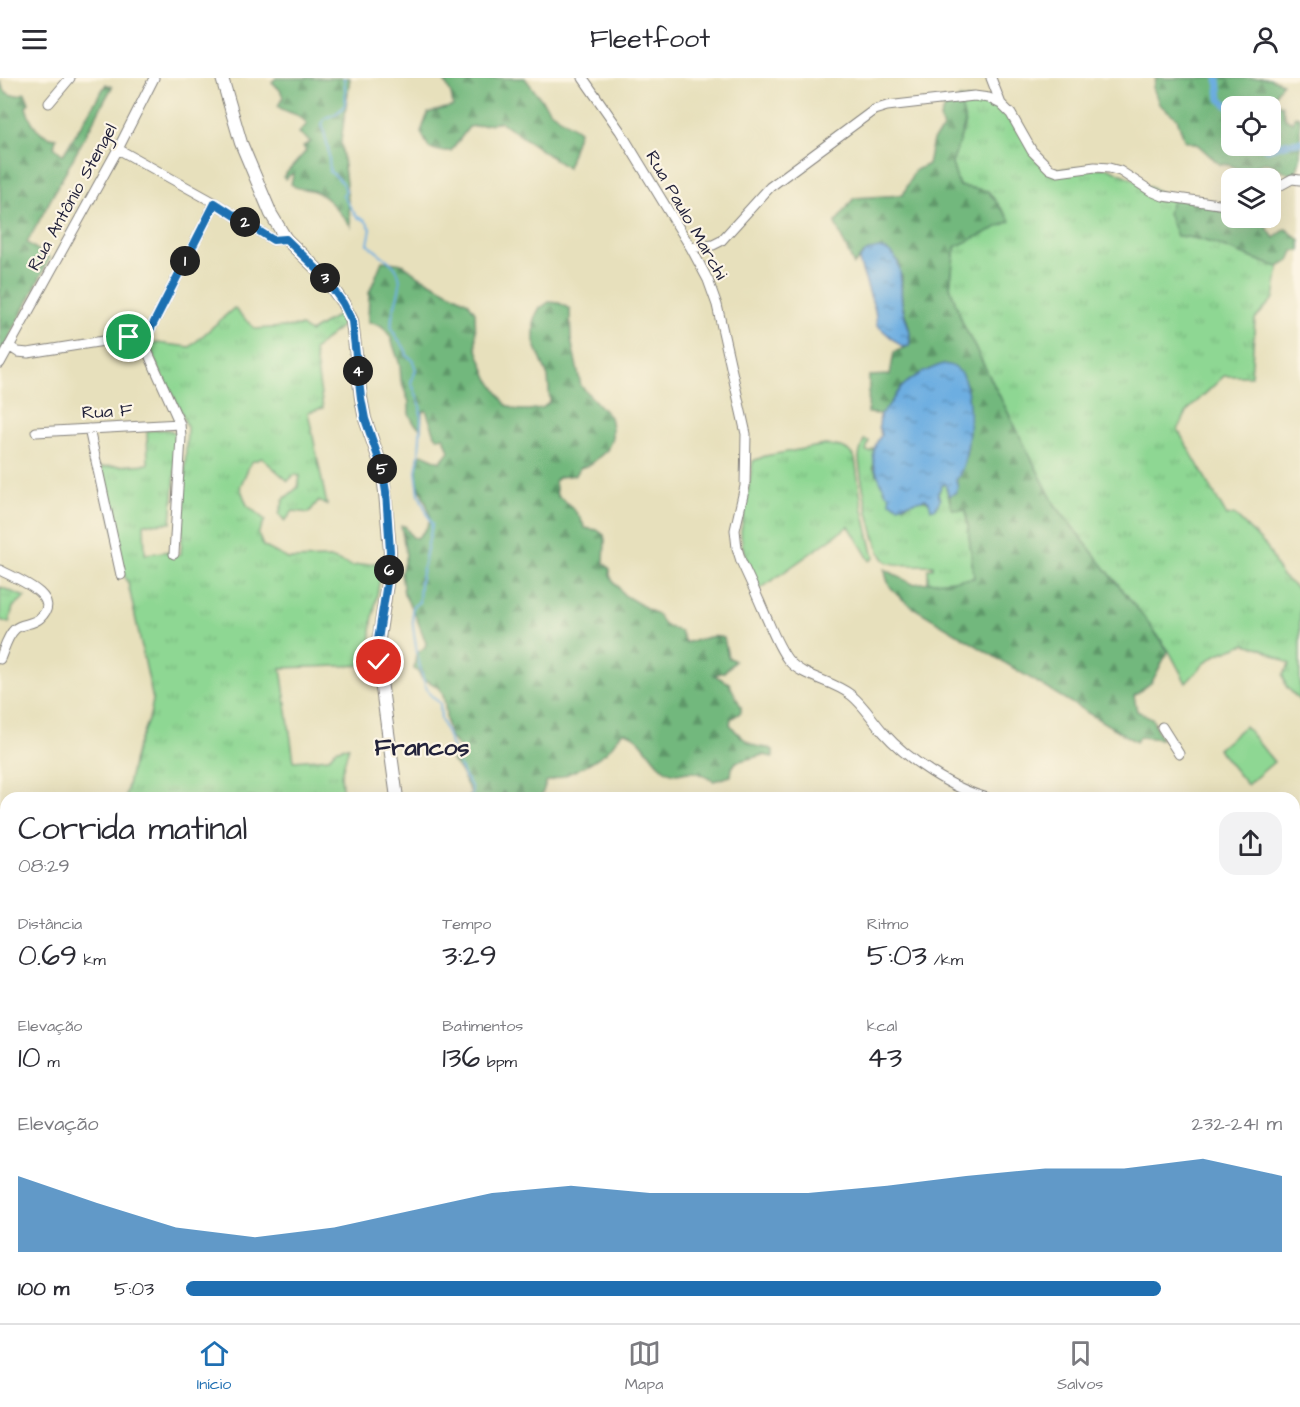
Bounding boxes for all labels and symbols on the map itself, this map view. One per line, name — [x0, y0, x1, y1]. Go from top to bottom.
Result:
street label: Rua Antônio Stengel — [22, 119, 124, 276]
street label: Rua Paulo Marchi — [639, 146, 734, 285]
pin: 2 — [230, 207, 260, 237]
pin: 1 — [170, 246, 200, 276]
pin: 3 — [310, 263, 340, 293]
pin — [103, 311, 154, 362]
pin: 4 — [343, 356, 373, 386]
street label: Rua F — [81, 398, 134, 425]
pin: 5 — [367, 454, 397, 484]
pin: 6 — [374, 555, 404, 585]
pin — [353, 636, 404, 687]
district label: Francos — [375, 731, 469, 765]

